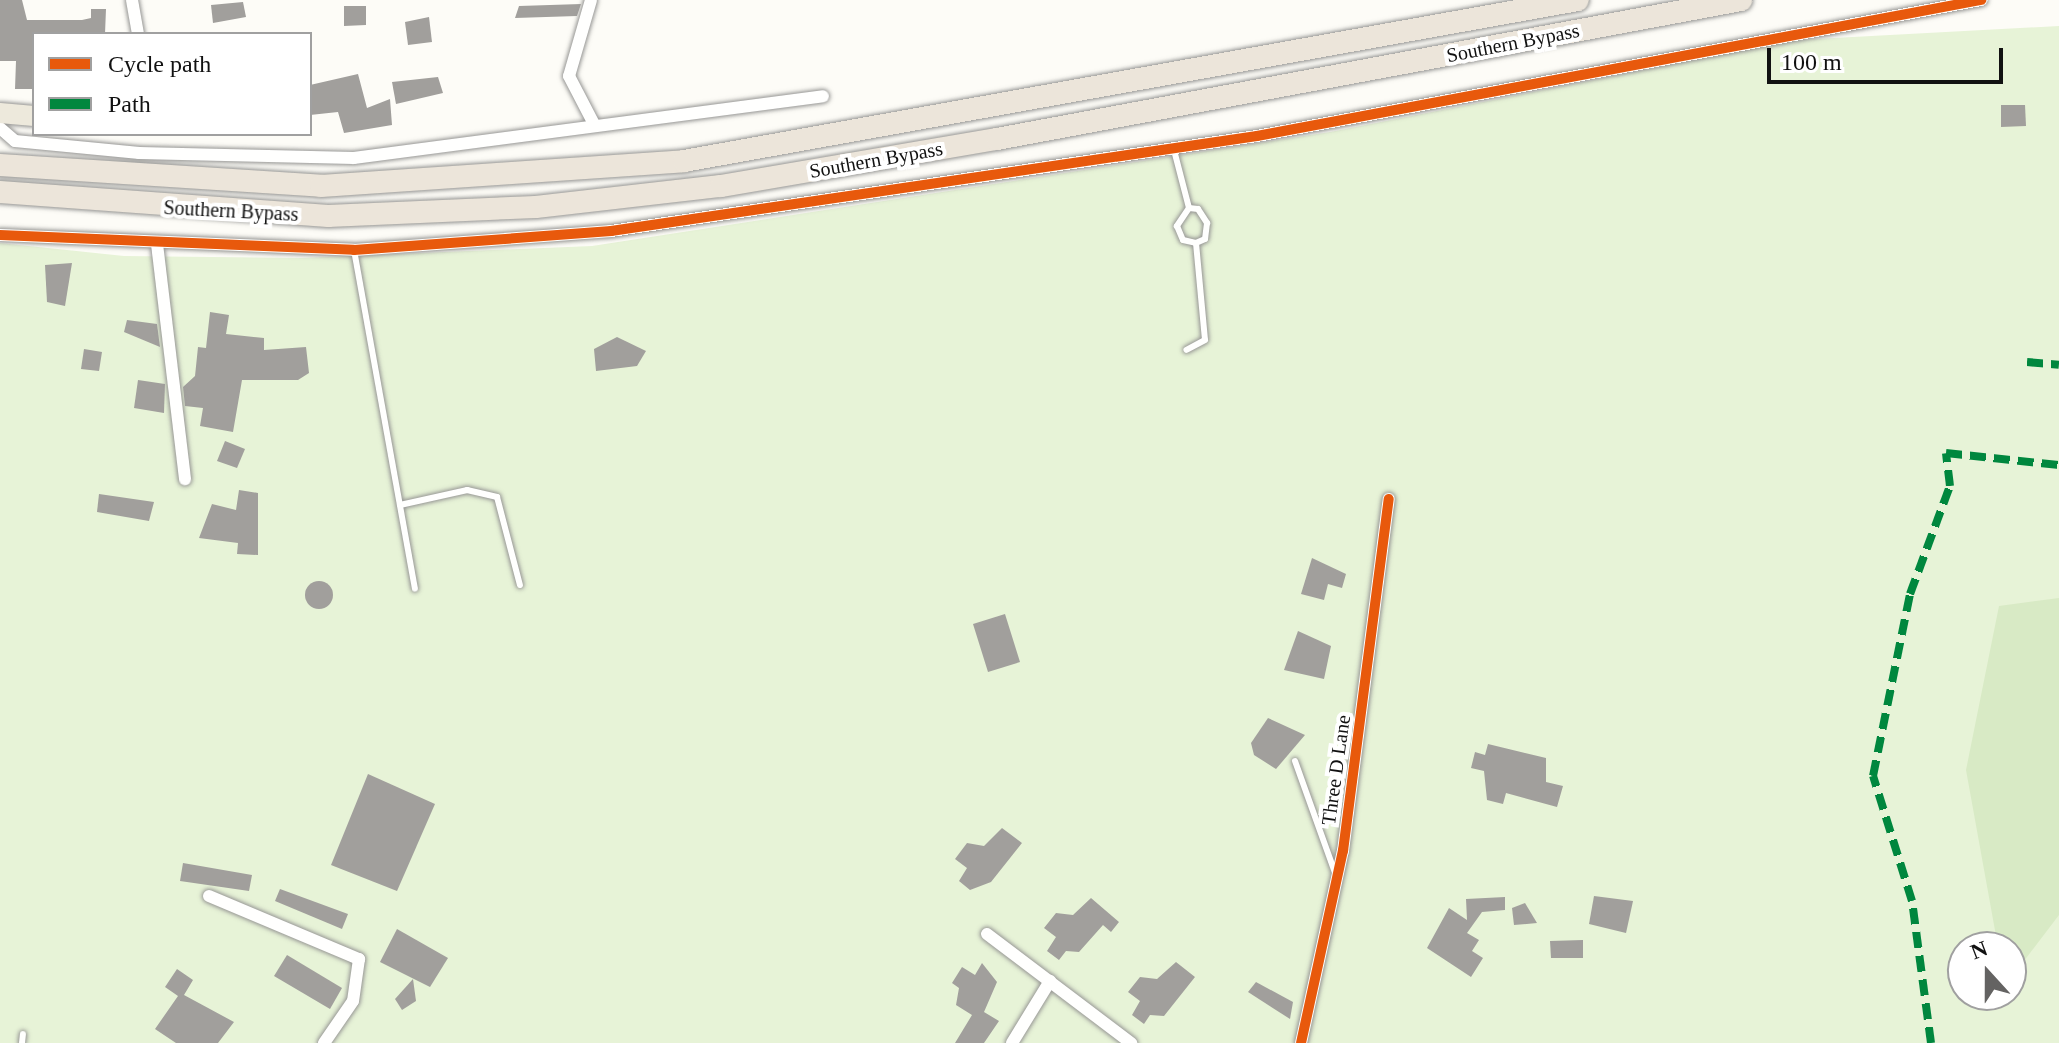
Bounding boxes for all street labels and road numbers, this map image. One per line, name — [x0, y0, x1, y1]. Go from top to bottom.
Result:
street label: Southern Bypass — [1444, 18, 1582, 68]
street label: Southern Bypass — [807, 136, 945, 184]
street label: Southern Bypass — [163, 195, 299, 227]
street label: Three D Lane — [1316, 713, 1356, 827]

